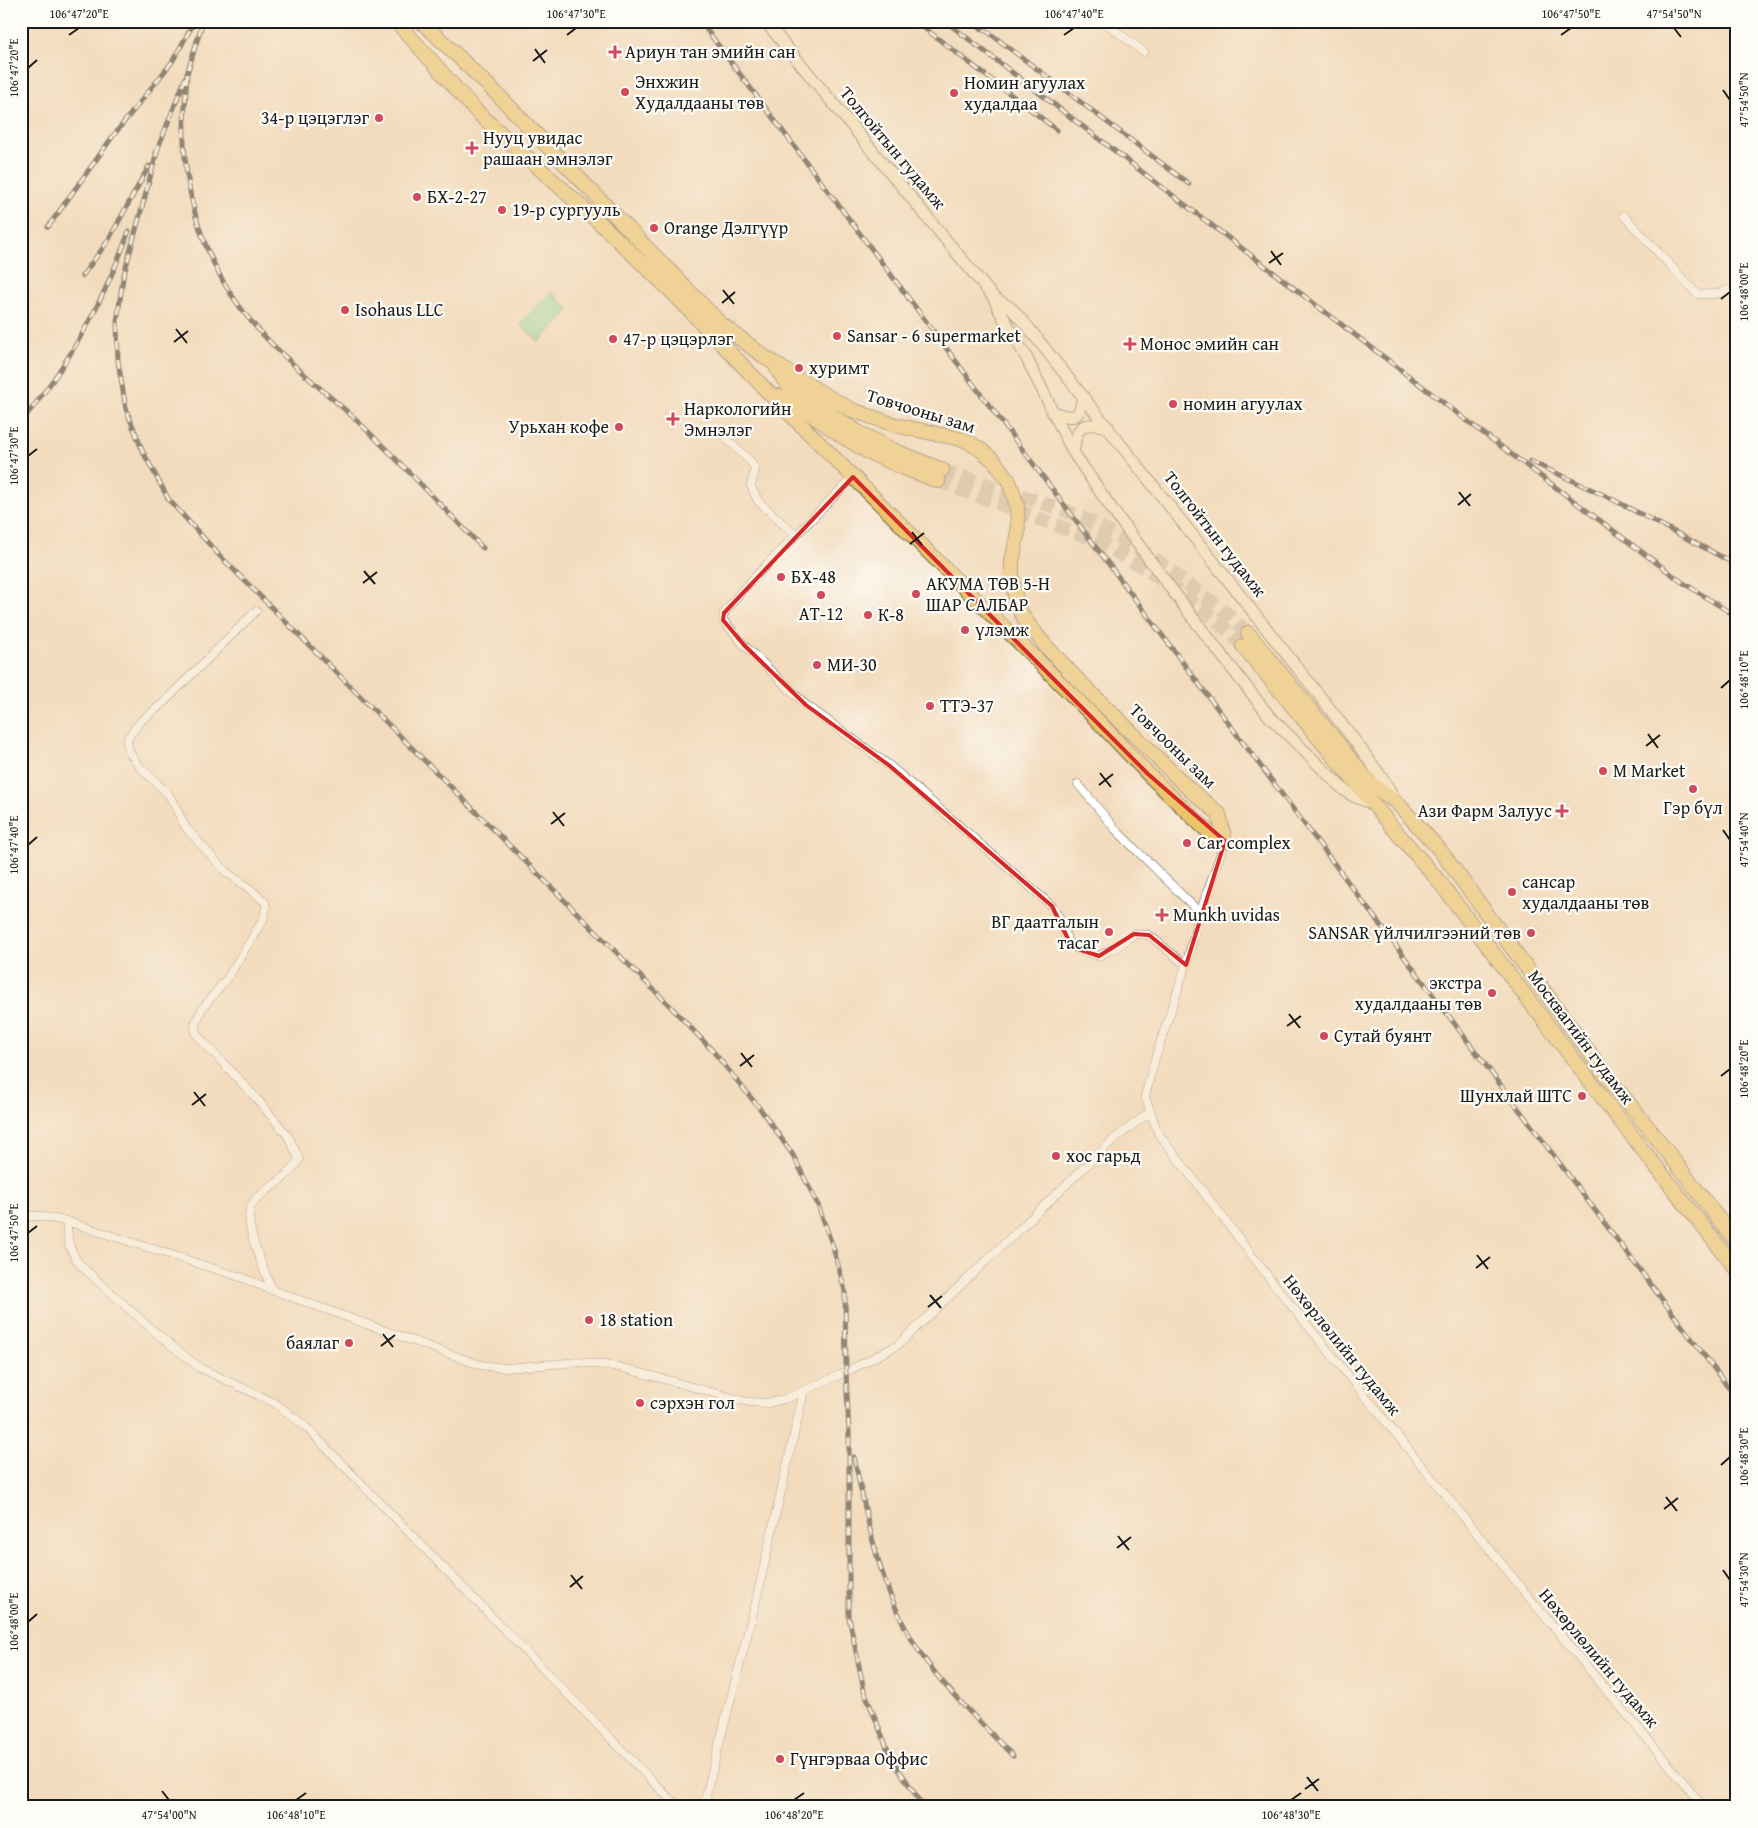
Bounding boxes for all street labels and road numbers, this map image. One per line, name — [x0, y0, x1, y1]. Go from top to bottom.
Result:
street label: Толгойтын гудамж — [834, 80, 954, 216]
street label: Товчооны зам — [863, 381, 979, 440]
street label: Толгойтын гудамж — [1157, 465, 1274, 603]
street label: Товчооны зам — [1124, 697, 1223, 794]
street label: Москвагийн гудамж — [1522, 964, 1642, 1110]
street label: Нөхөрлөлийн гудамж — [1277, 1268, 1409, 1422]
street label: Нөхөрлөлийн гудамж — [1533, 1582, 1667, 1734]

